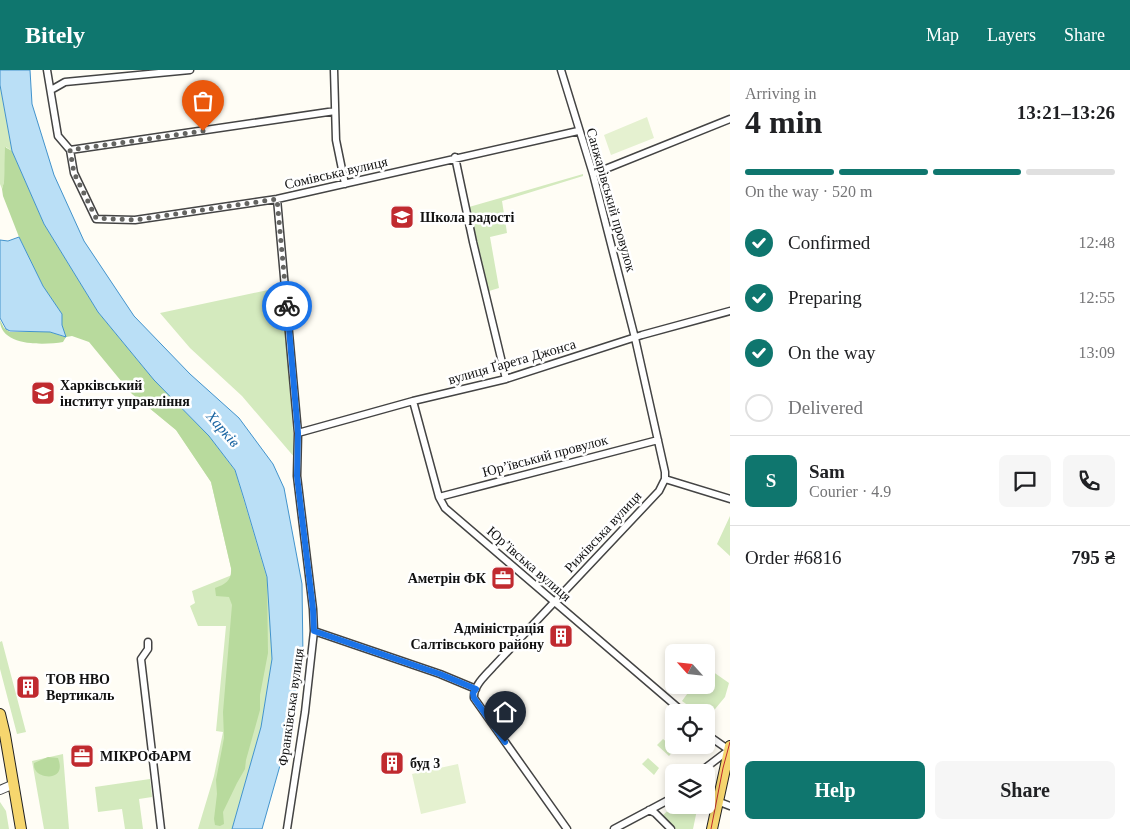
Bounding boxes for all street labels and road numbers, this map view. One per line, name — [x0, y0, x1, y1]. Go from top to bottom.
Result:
street label: Санжарівський провулок — [583, 126, 639, 274]
street label: Сомівська вулиця — [283, 154, 389, 192]
street label: вулиця Ґарета Джонса — [446, 336, 578, 387]
street label: Юр’ївський провулок — [481, 432, 610, 480]
street label: Рижівська вулиця — [562, 488, 645, 576]
street label: Юр’ївська вулиця — [484, 523, 574, 605]
street label: Франківська вулиця — [275, 647, 307, 767]

